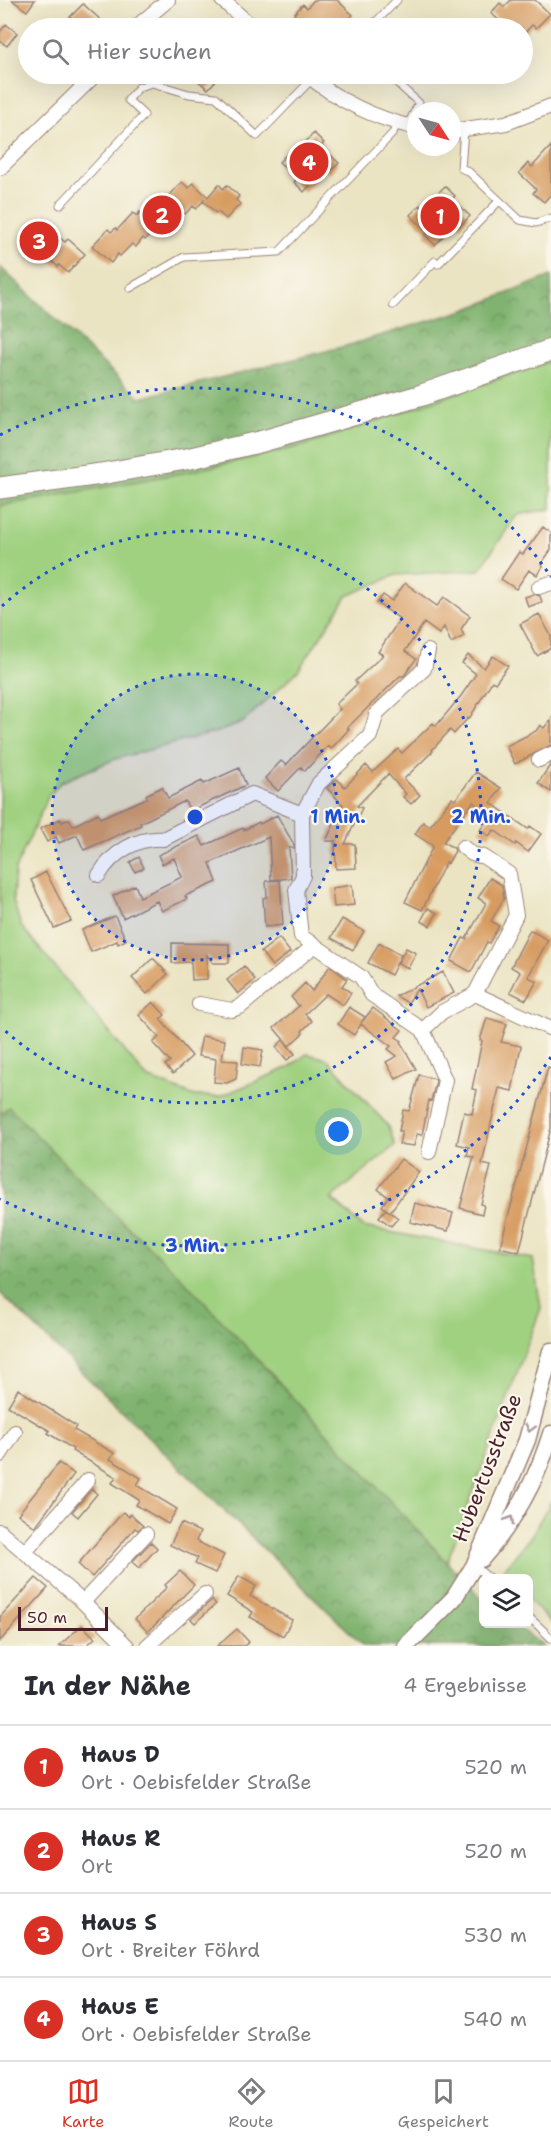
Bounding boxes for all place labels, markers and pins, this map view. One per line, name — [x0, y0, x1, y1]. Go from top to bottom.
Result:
pin: 4 — [290, 140, 328, 184]
pin: 2 — [142, 192, 182, 238]
pin: 1 — [420, 194, 460, 238]
pin: 3 — [20, 218, 58, 264]
centre of rings — [185, 807, 205, 827]

